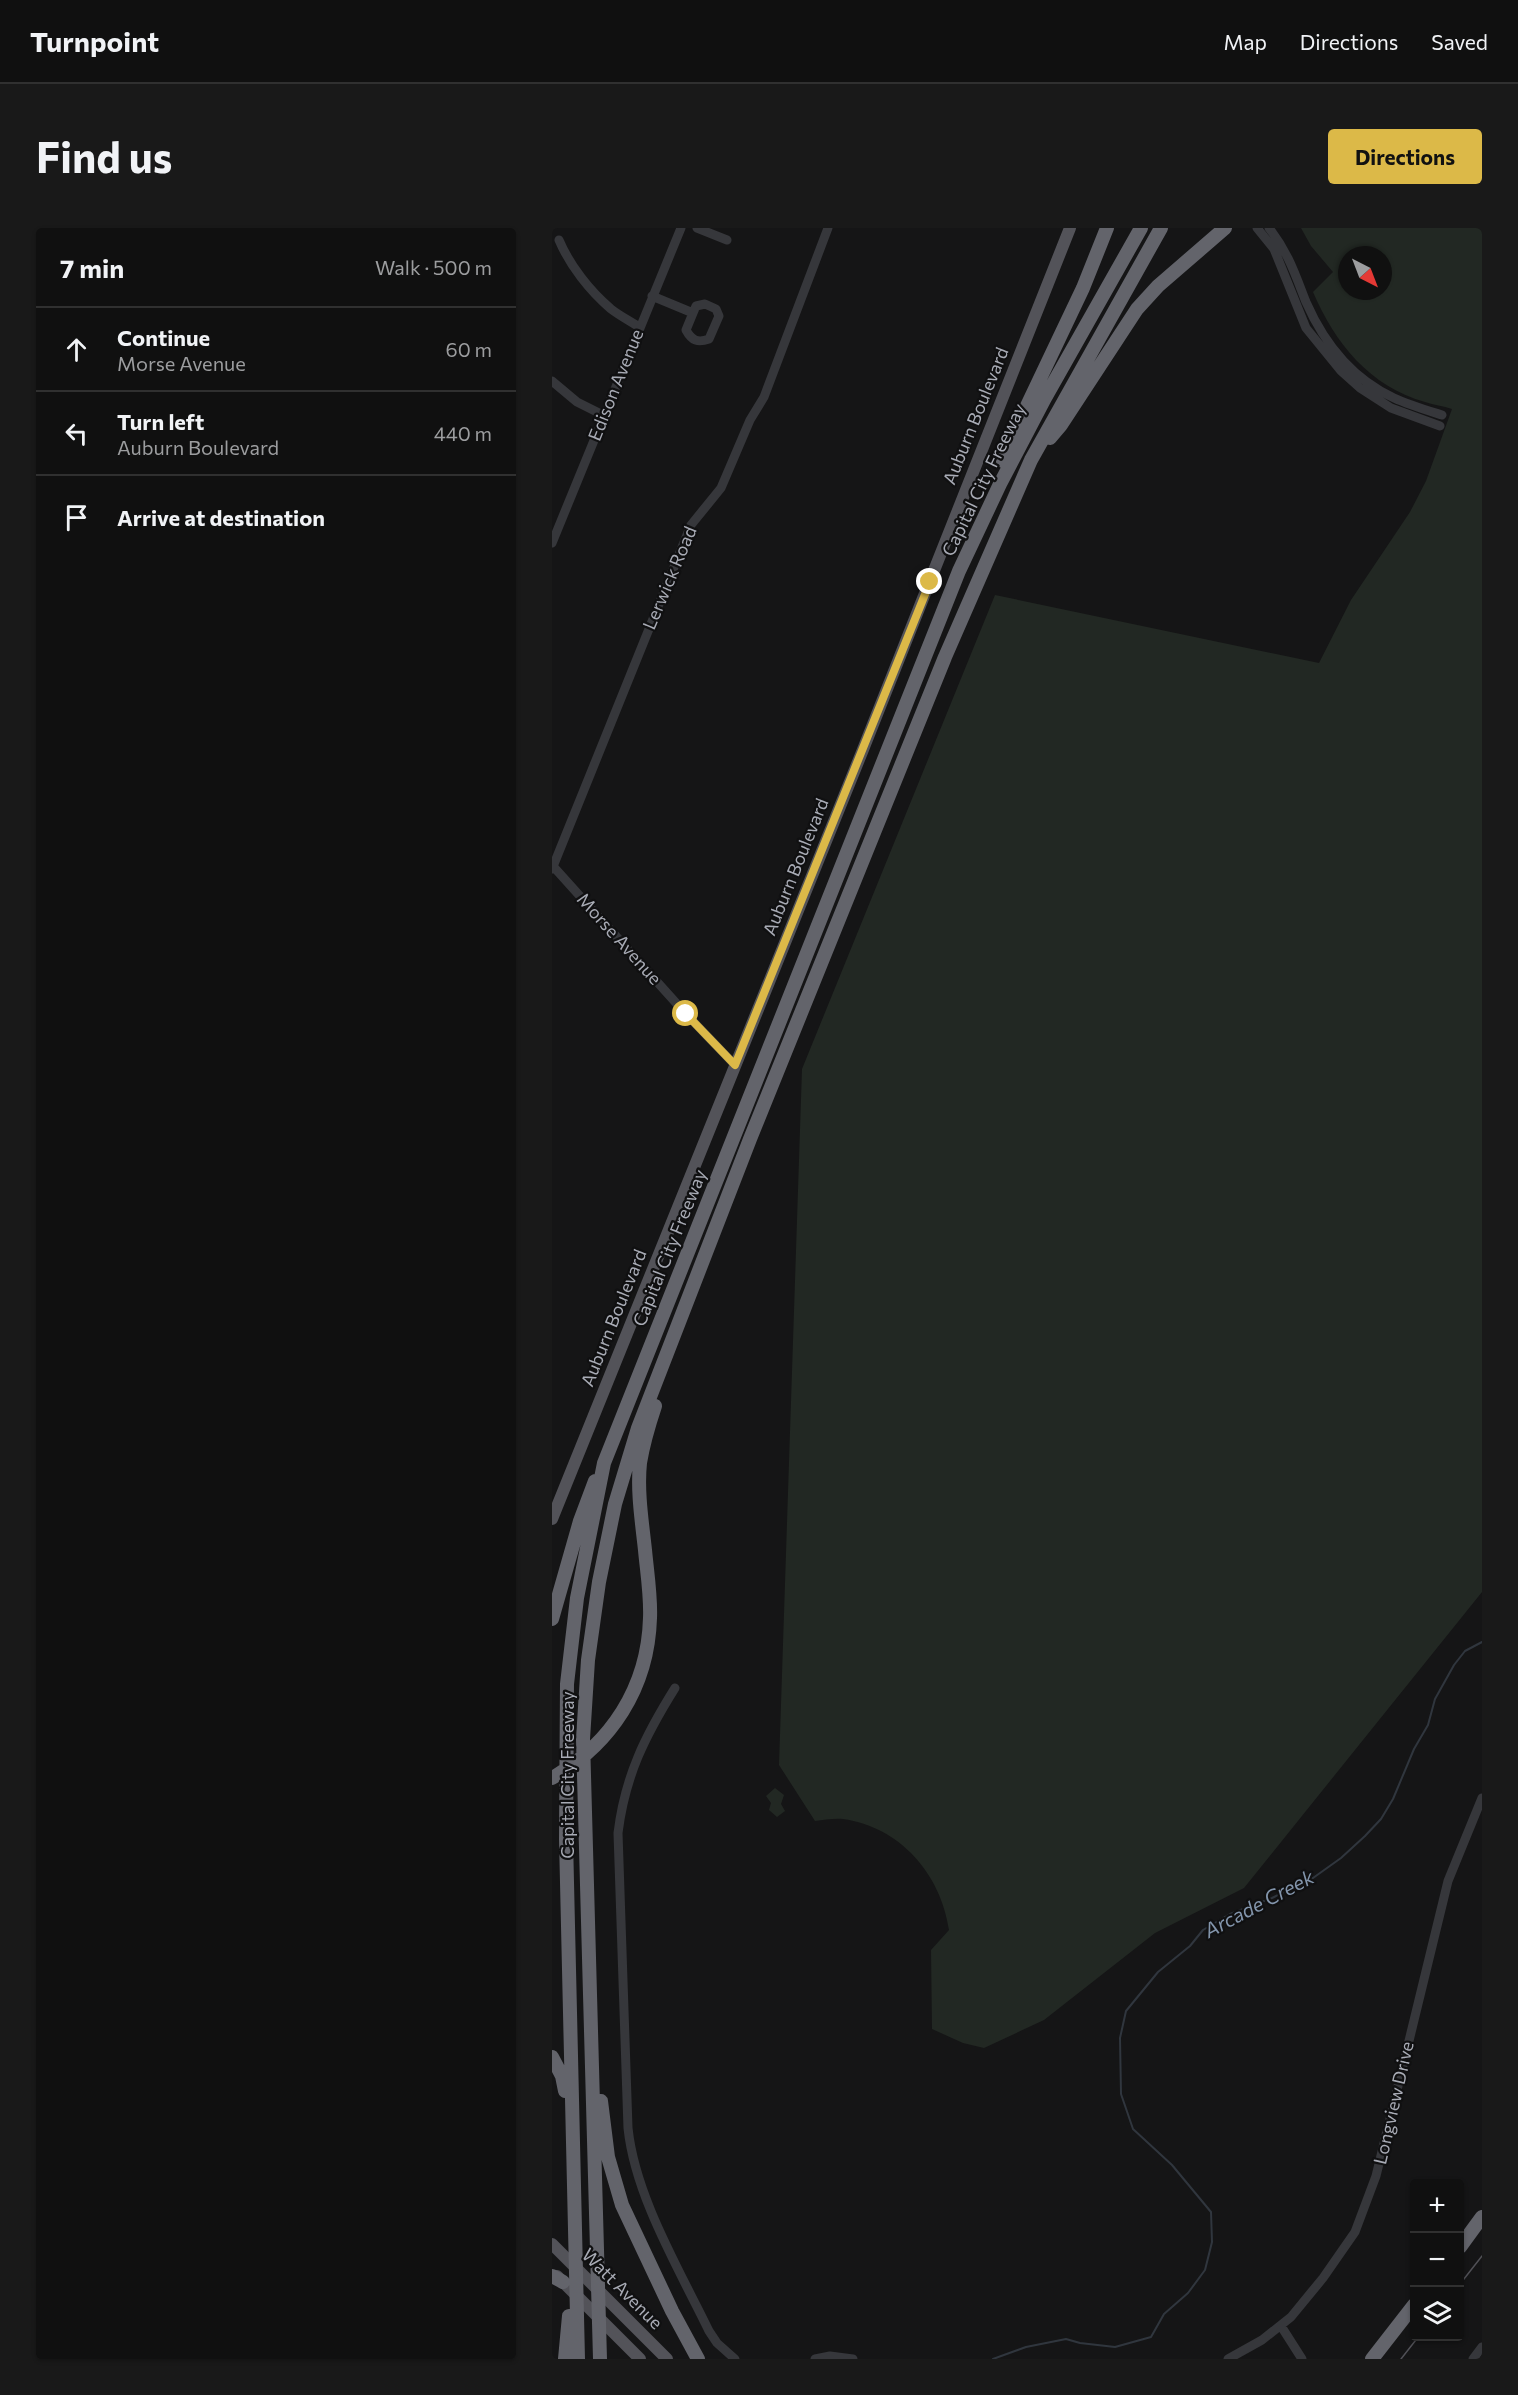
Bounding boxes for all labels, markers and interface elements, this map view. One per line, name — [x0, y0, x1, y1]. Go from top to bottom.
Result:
text: Turnpoint — [30, 24, 159, 58]
text: Map — [1224, 29, 1267, 54]
text: Directions — [1300, 29, 1398, 54]
text: Saved — [1431, 29, 1488, 54]
button: Directions — [1328, 129, 1482, 184]
text: Find us — [36, 130, 172, 182]
north arrow — [1338, 246, 1392, 300]
text: 7 min — [60, 252, 124, 283]
text: Walk · 500 m — [375, 255, 492, 279]
text: Continue — [117, 324, 210, 351]
street label: Edison Avenue — [583, 326, 647, 444]
icon: ahead — [60, 333, 93, 366]
text: 60 m — [446, 337, 492, 361]
street label: Auburn Boulevard — [938, 344, 1013, 487]
text: Morse Avenue — [117, 351, 246, 375]
street label: Capital City Freeway — [937, 400, 1030, 560]
text: Turn left — [117, 408, 204, 435]
icon: left — [60, 417, 93, 450]
text: 440 m — [434, 421, 492, 445]
text: Auburn Boulevard — [117, 435, 279, 459]
icon: arrive — [60, 501, 93, 534]
text: Arrive at destination — [117, 504, 325, 531]
street label: Lerwick Road — [637, 523, 701, 633]
route end — [916, 568, 942, 594]
street label: Auburn Boulevard — [758, 795, 833, 938]
street label: Morse Avenue — [573, 888, 667, 989]
route start — [672, 1000, 698, 1026]
street label: Capital City Freeway — [628, 1166, 711, 1329]
street label: Auburn Boulevard — [576, 1246, 651, 1389]
street label: Capital City Freeway — [556, 1691, 578, 1859]
water label: Arcade Creek — [1199, 1864, 1319, 1943]
street label: Longview Drive — [1368, 2039, 1418, 2166]
map controls — [1410, 2179, 1464, 2341]
button: + — [1410, 2179, 1464, 2233]
button: − — [1410, 2233, 1464, 2287]
street label: Watt Avenue — [578, 2243, 668, 2333]
button: layers — [1410, 2287, 1464, 2341]

